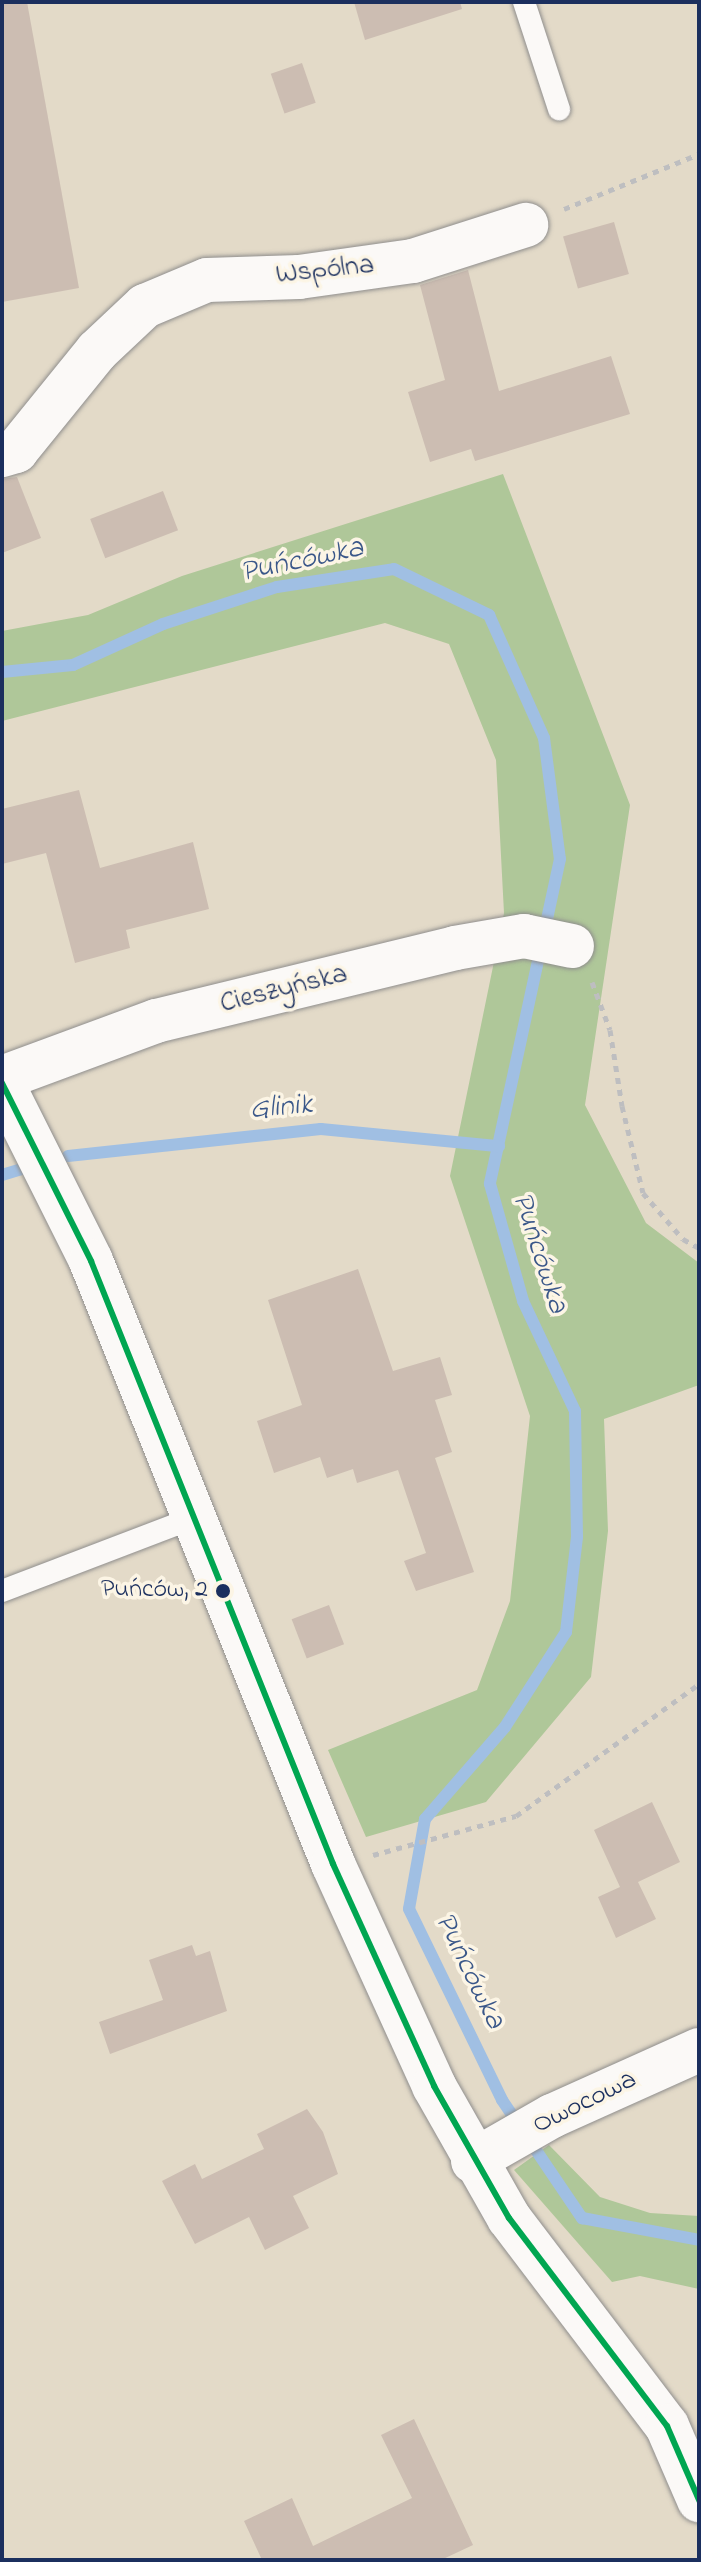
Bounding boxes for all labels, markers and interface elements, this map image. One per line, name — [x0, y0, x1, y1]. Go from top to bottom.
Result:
street label: Wspólna — [274, 249, 376, 293]
water label: Puńcówka — [237, 530, 367, 592]
street label: Cieszyńska — [217, 958, 351, 1022]
water label: Glinik — [248, 1087, 314, 1129]
water label: Puńcówka — [503, 1188, 575, 1318]
place label: Puńców, 2 — [101, 1575, 208, 1607]
marker: Puńców, 2 — [215, 1583, 231, 1599]
water label: Puńcówka — [425, 1907, 513, 2035]
street label: Owocowa — [528, 2063, 642, 2143]

